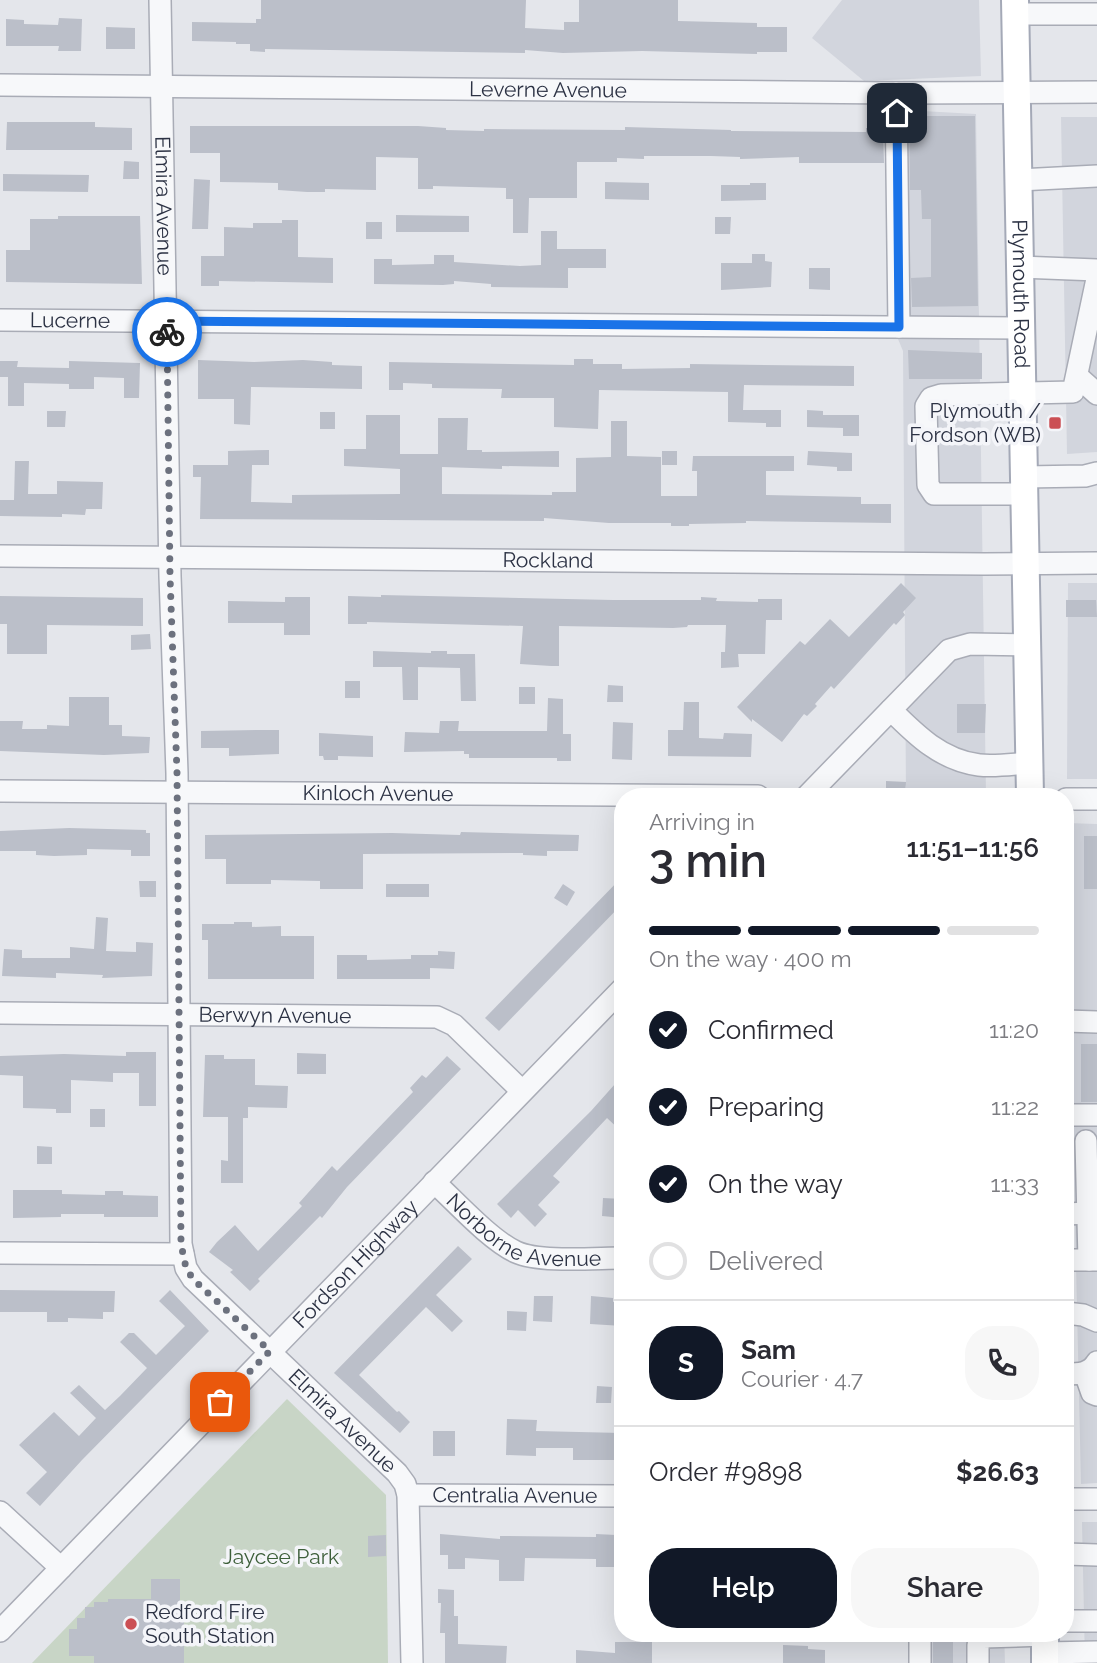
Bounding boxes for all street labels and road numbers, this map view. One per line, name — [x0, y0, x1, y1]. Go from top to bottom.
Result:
street label: Leverne Avenue — [469, 76, 627, 103]
street label: Elmira Avenue — [150, 136, 178, 276]
street label: Plymouth Road — [1007, 219, 1035, 369]
street label: Lucerne — [30, 307, 110, 333]
street label: Rockland — [502, 547, 594, 573]
street label: Kinloch Avenue — [303, 780, 453, 806]
street label: Berwyn Avenue — [198, 1002, 352, 1028]
street label: Norborne Avenue — [441, 1188, 601, 1271]
street label: Fordson Highway — [287, 1194, 423, 1333]
street label: Elmira Avenue — [284, 1364, 402, 1478]
street label: Centralia Avenue — [432, 1482, 598, 1508]

